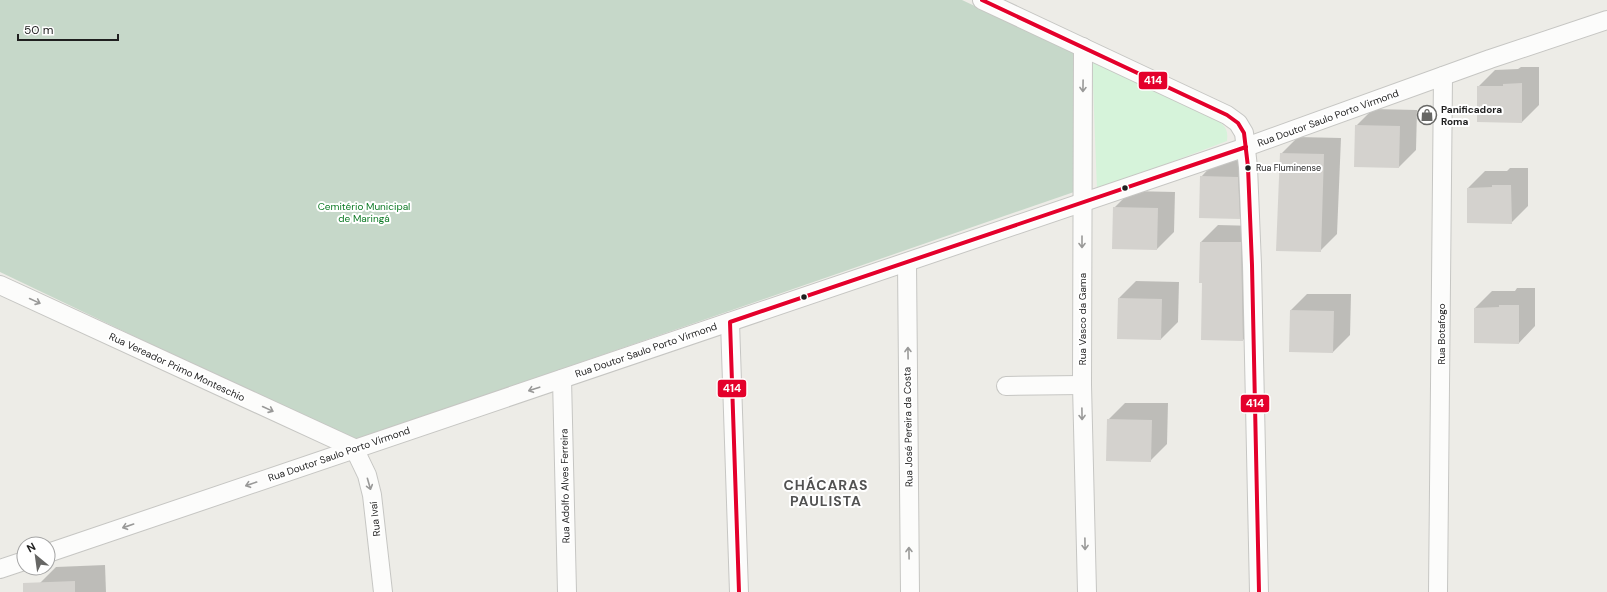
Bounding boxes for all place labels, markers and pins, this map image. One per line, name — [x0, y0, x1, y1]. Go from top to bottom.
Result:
place label: Panificadora Roma — [1441, 103, 1502, 128]
shop icon: Panificadora Roma — [1416, 104, 1438, 126]
place label: Rua Fluminense — [1256, 162, 1321, 174]
marker: Rua Fluminense — [1243, 163, 1253, 173]
unlabelled marker — [1120, 183, 1130, 193]
unlabelled marker — [799, 292, 809, 302]

